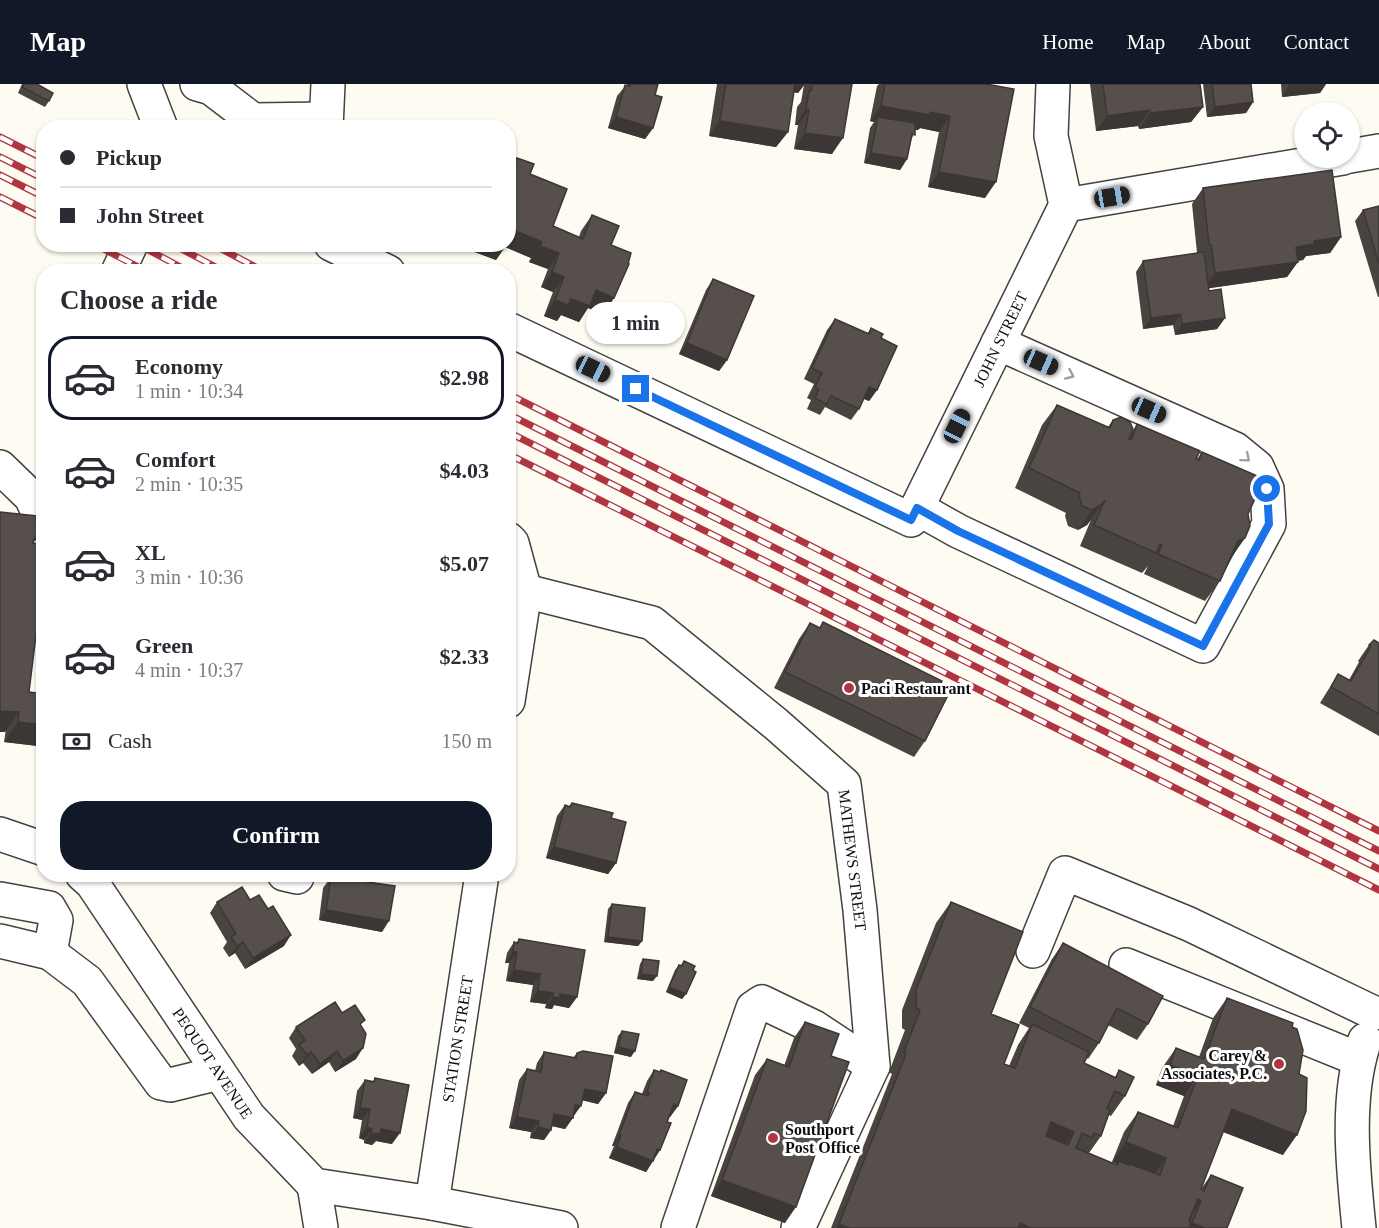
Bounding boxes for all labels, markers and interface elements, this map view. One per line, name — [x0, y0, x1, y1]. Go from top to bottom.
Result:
text: Map — [30, 26, 86, 57]
text: Home — [1042, 30, 1094, 54]
text: Map — [1127, 30, 1165, 54]
text: About — [1198, 30, 1251, 54]
text: Contact — [1284, 30, 1349, 54]
map controls — [1294, 102, 1360, 168]
button: locate — [1294, 102, 1360, 168]
text: Pickup — [96, 145, 162, 170]
car — [1093, 185, 1131, 209]
text: John Street — [96, 203, 204, 228]
text: Choose a ride — [60, 285, 218, 315]
street label: JOHN STREET — [970, 289, 1031, 389]
callout: 1 min — [586, 302, 686, 344]
text: 1 min — [611, 312, 660, 334]
car — [1021, 346, 1061, 378]
icon: car — [63, 351, 117, 405]
car — [573, 353, 613, 385]
text: Economy — [135, 354, 223, 379]
text: $2.98 — [440, 365, 489, 390]
one-way arrow — [1064, 368, 1075, 380]
route end — [622, 375, 649, 402]
text: 1 min · 10:34 — [135, 380, 243, 402]
car — [1129, 394, 1169, 426]
car — [941, 406, 973, 446]
icon: car — [63, 444, 117, 498]
text: Comfort — [135, 447, 216, 472]
one-way arrow — [1239, 451, 1250, 462]
text: $4.03 — [440, 458, 489, 483]
text: 2 min · 10:35 — [135, 473, 243, 495]
route start — [1253, 475, 1280, 502]
icon: car — [63, 537, 117, 591]
text: XL — [135, 540, 166, 565]
text: $5.07 — [440, 551, 489, 576]
text: 3 min · 10:36 — [135, 566, 243, 588]
icon: car — [63, 630, 117, 684]
text: Green — [135, 633, 193, 658]
text: $2.33 — [440, 644, 489, 669]
text: 4 min · 10:37 — [135, 659, 243, 681]
place label: Paci Restaurant — [861, 680, 971, 697]
marker: Paci Restaurant — [842, 681, 856, 695]
icon: cash — [60, 725, 93, 758]
text: Cash — [108, 728, 152, 753]
text: 150 m — [441, 730, 492, 752]
street label: MATHEWS STREET — [835, 789, 870, 932]
button: Confirm — [60, 801, 492, 870]
street label: STATION STREET — [439, 974, 476, 1104]
street label: PEQUOT AVENUE — [169, 1005, 256, 1122]
place label: Carey & Associates, P.C. — [1161, 1047, 1267, 1082]
marker: Carey & Associates, P.C. — [1272, 1057, 1286, 1071]
place label: Southport Post Office — [785, 1121, 860, 1156]
marker: Southport Post Office — [766, 1131, 780, 1145]

